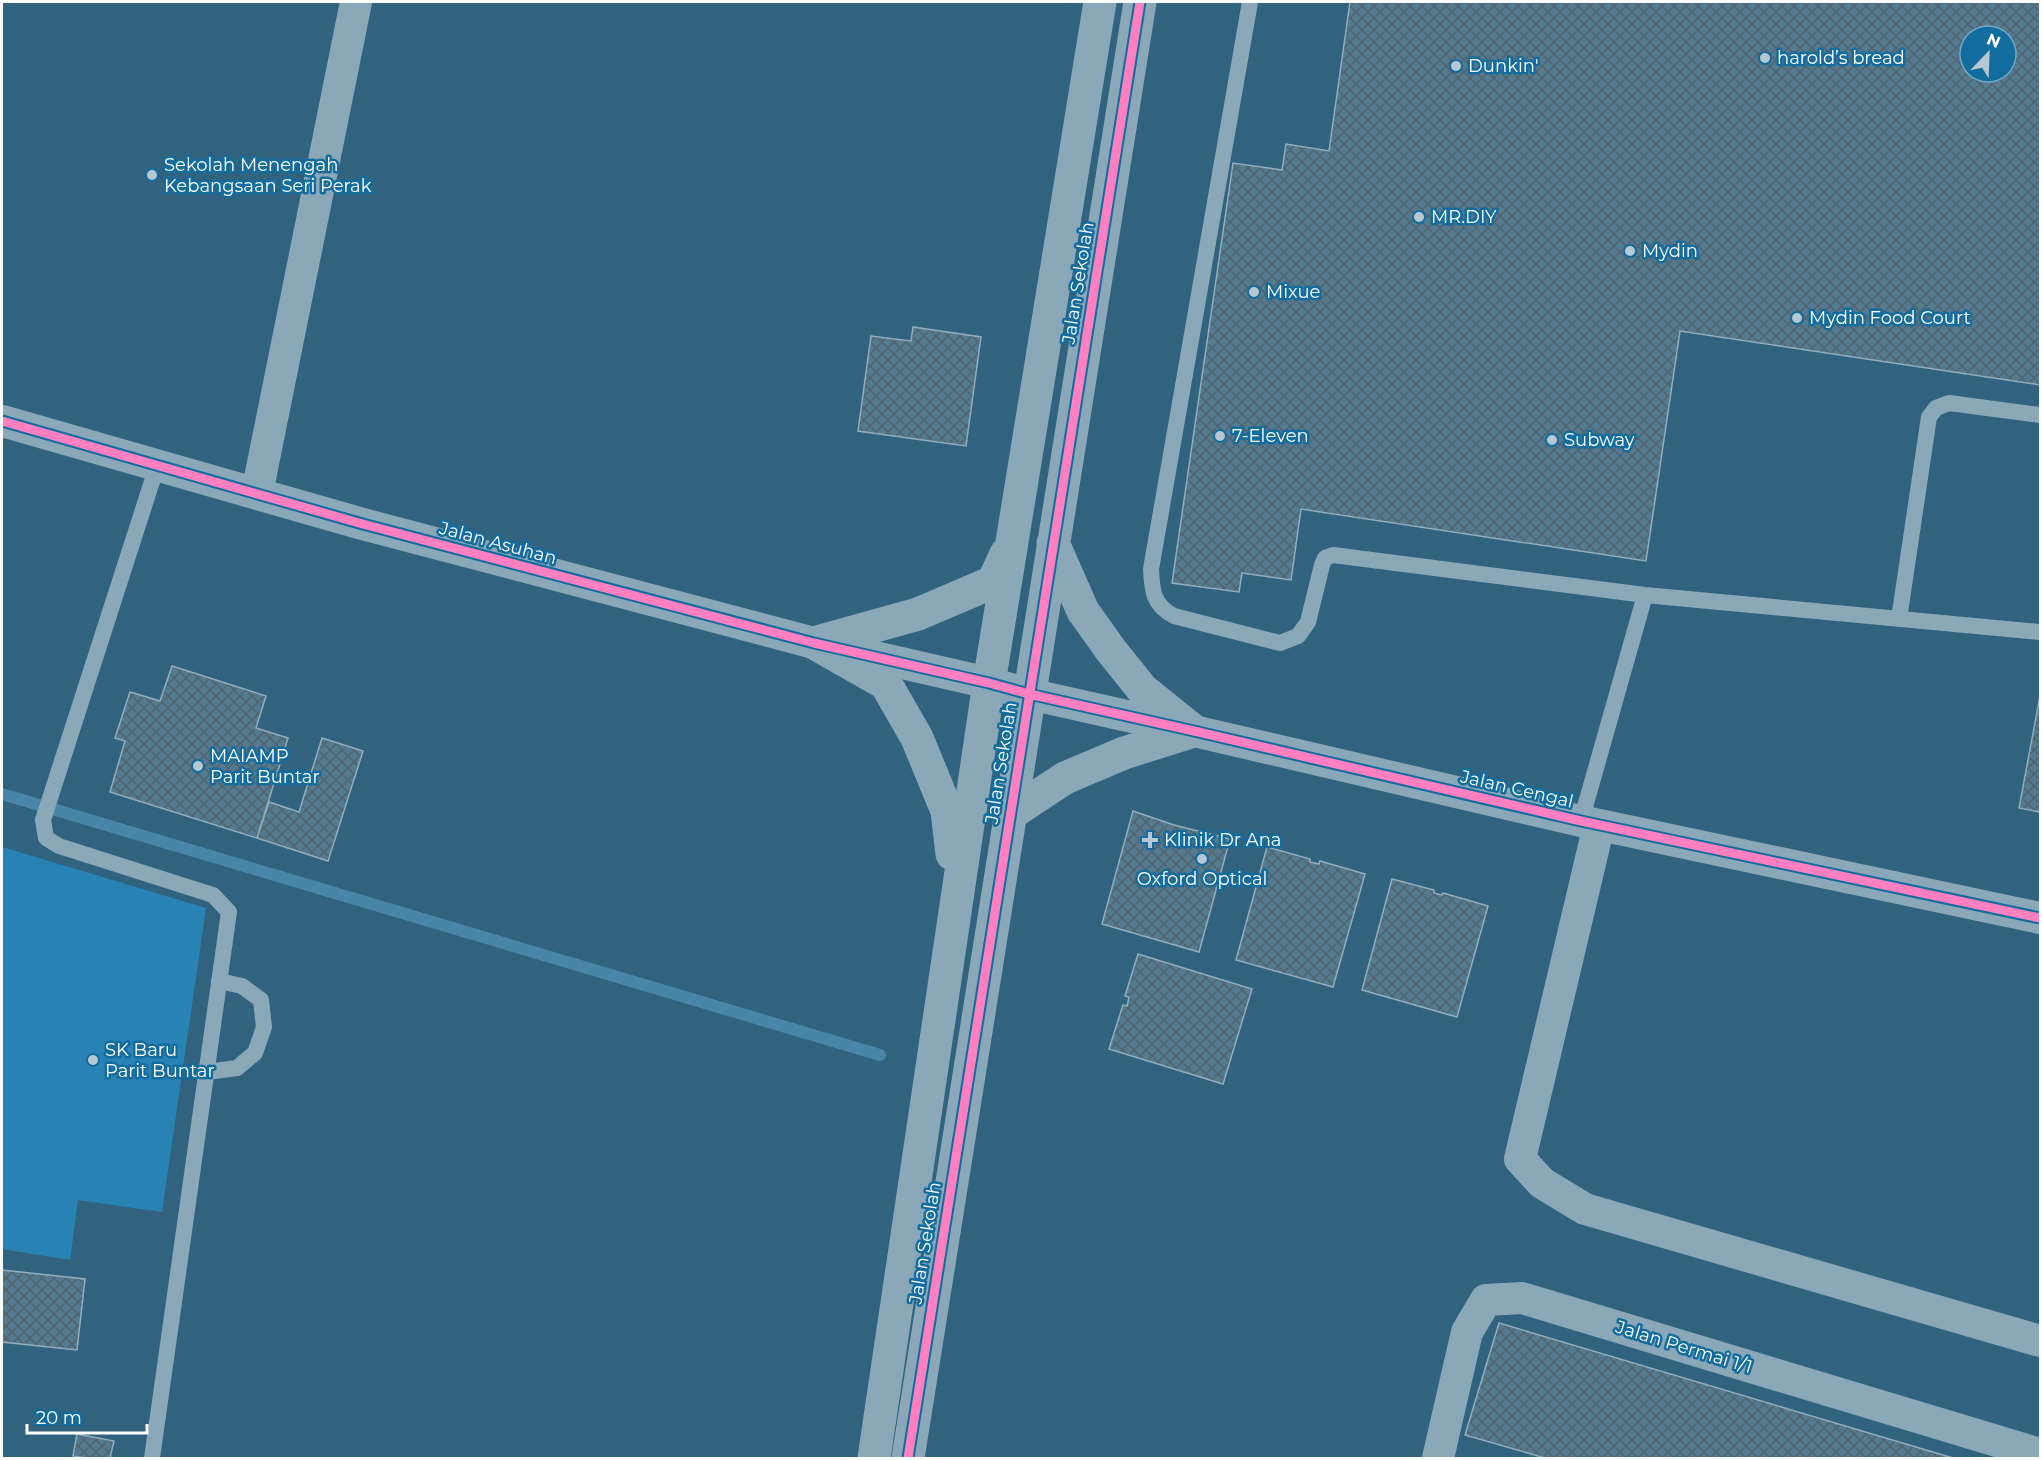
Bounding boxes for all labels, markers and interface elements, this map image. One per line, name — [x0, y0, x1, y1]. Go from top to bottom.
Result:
north arrow — [1958, 24, 2018, 84]
text: N — [1984, 29, 2003, 52]
place label: harold’s bread — [1777, 47, 1905, 69]
marker: harold’s bread — [1758, 51, 1772, 65]
place label: Dunkin' — [1468, 55, 1539, 77]
marker: Dunkin' — [1449, 59, 1463, 73]
place label: Sekolah Menengah Kebangsaan Seri Perak — [164, 154, 372, 197]
marker: Sekolah Menengah Kebangsaan Seri Perak — [145, 168, 159, 182]
place label: MR.DIY — [1431, 206, 1497, 228]
marker: MR.DIY — [1412, 210, 1426, 224]
street label: Jalan Sekolah — [1057, 220, 1099, 347]
place label: Mydin — [1642, 240, 1698, 262]
marker: Mydin — [1623, 244, 1637, 258]
place label: Mixue — [1266, 281, 1321, 303]
marker: Mixue — [1247, 285, 1261, 299]
place label: Mydin Food Court — [1809, 307, 1971, 329]
marker: Mydin Food Court — [1790, 311, 1804, 325]
place label: 7-Eleven — [1232, 425, 1309, 447]
marker: 7-Eleven — [1213, 429, 1227, 443]
place label: Subway — [1564, 429, 1635, 451]
marker: Subway — [1545, 433, 1559, 447]
street label: Jalan Asuhan — [436, 517, 559, 569]
street label: Jalan Sekolah — [980, 700, 1022, 827]
place label: MAIAMP Parit Buntar — [210, 745, 320, 788]
marker: MAIAMP Parit Buntar — [191, 759, 205, 773]
street label: Jalan Cengal — [1457, 765, 1576, 813]
place label: Klinik Dr Ana — [1164, 829, 1281, 851]
marker: Klinik Dr Ana — [1141, 831, 1159, 849]
marker: Oxford Optical — [1195, 852, 1209, 866]
place label: Oxford Optical — [1137, 868, 1267, 890]
place label: SK Baru Parit Buntar — [105, 1039, 215, 1082]
marker: SK Baru Parit Buntar — [86, 1053, 100, 1067]
street label: Jalan Sekolah — [904, 1180, 946, 1307]
street label: Jalan Permai 1/1 — [1612, 1316, 1755, 1378]
scale bar — [27, 1397, 147, 1435]
text: 20 m — [36, 1407, 82, 1429]

